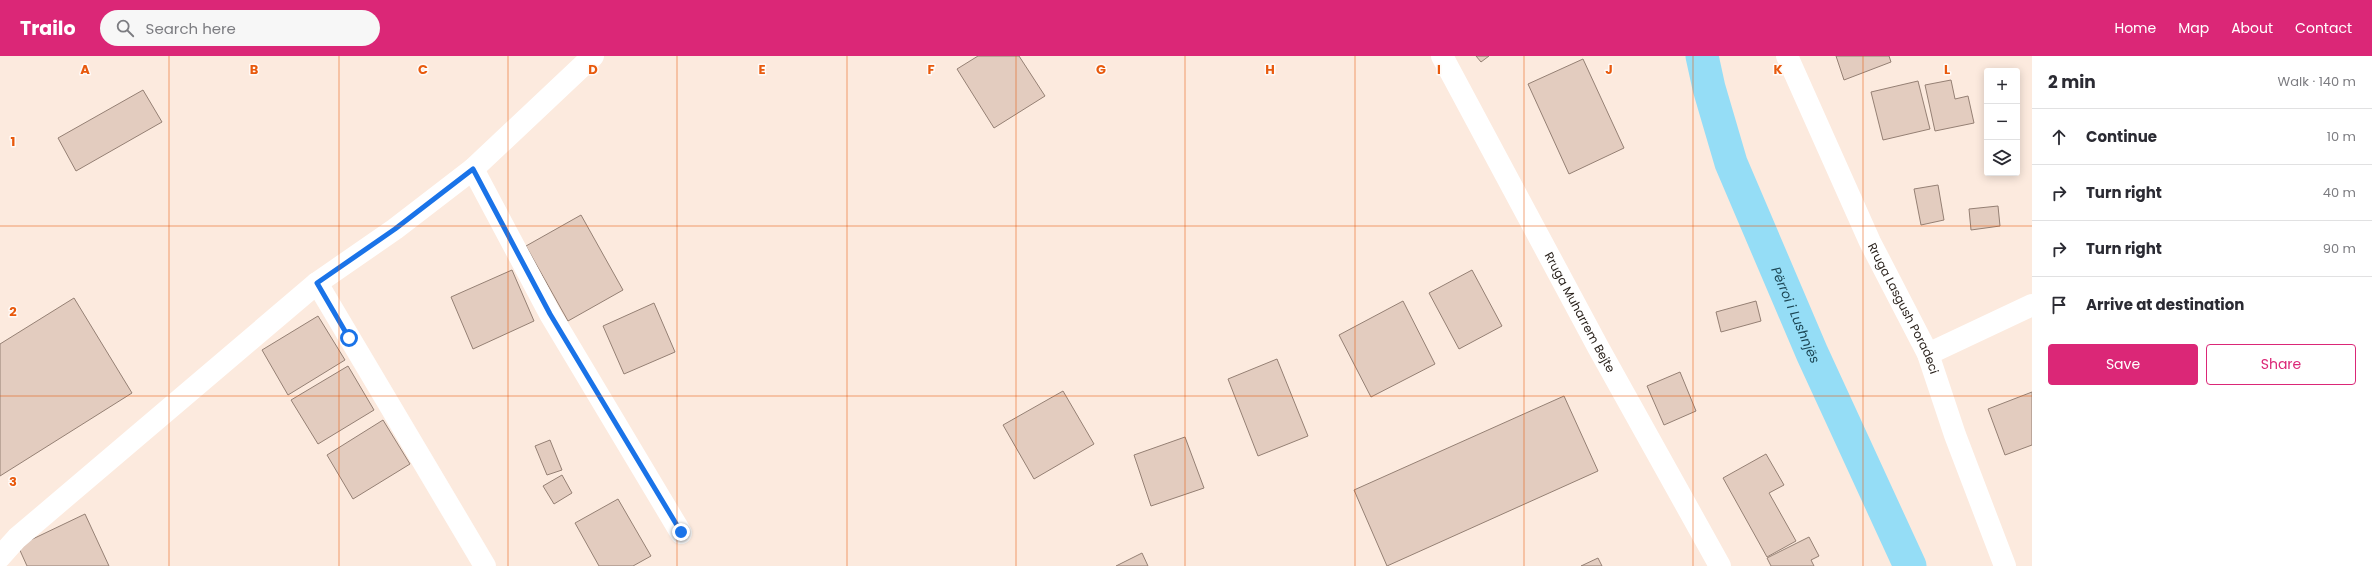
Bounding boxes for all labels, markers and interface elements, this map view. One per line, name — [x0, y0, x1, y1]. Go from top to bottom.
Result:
search box — [100, 10, 380, 46]
text: Trailo — [20, 15, 76, 42]
icon: search — [114, 17, 136, 39]
text: Search here — [146, 18, 236, 39]
text: Home — [2114, 18, 2156, 38]
text: Map — [2178, 18, 2209, 38]
text: About — [2231, 18, 2273, 38]
text: Contact — [2295, 18, 2352, 38]
text: A — [80, 60, 90, 79]
text: B — [250, 60, 259, 79]
text: C — [418, 60, 428, 79]
text: D — [588, 60, 598, 79]
text: E — [758, 60, 766, 79]
text: F — [927, 60, 935, 79]
text: G — [1096, 60, 1106, 79]
text: H — [1265, 60, 1275, 79]
text: I — [1437, 60, 1441, 79]
text: J — [1605, 60, 1613, 79]
text: K — [1773, 60, 1783, 79]
text: L — [1944, 60, 1950, 79]
map controls — [1984, 68, 2020, 176]
button: + — [1984, 68, 2020, 104]
text: 2 min — [2048, 70, 2096, 94]
text: Walk · 140 m — [2278, 72, 2356, 91]
button: − — [1984, 104, 2020, 140]
icon: ahead — [2048, 126, 2070, 148]
text: Continue — [2086, 126, 2157, 147]
text: 10 m — [2327, 127, 2356, 146]
text: 1 — [11, 132, 15, 151]
button: layers — [1984, 140, 2020, 176]
icon: right — [2048, 182, 2070, 204]
text: Turn right — [2086, 182, 2162, 203]
text: 40 m — [2323, 183, 2356, 202]
icon: right — [2048, 238, 2070, 260]
text: Turn right — [2086, 238, 2162, 259]
text: 90 m — [2323, 239, 2356, 258]
street label: Rruga Lasgush Poradeci — [1864, 240, 1943, 376]
street label: Rruga Muharrem Bejte — [1541, 249, 1620, 375]
water label: Përroi i Lushnjës — [1766, 264, 1825, 367]
icon: arrive — [2048, 294, 2070, 316]
text: Arrive at destination — [2086, 294, 2244, 315]
text: 2 — [9, 302, 17, 321]
route start — [340, 329, 358, 347]
button: Save — [2048, 344, 2198, 385]
button: Share — [2206, 344, 2356, 385]
text: 3 — [9, 472, 17, 491]
route end — [672, 523, 690, 541]

